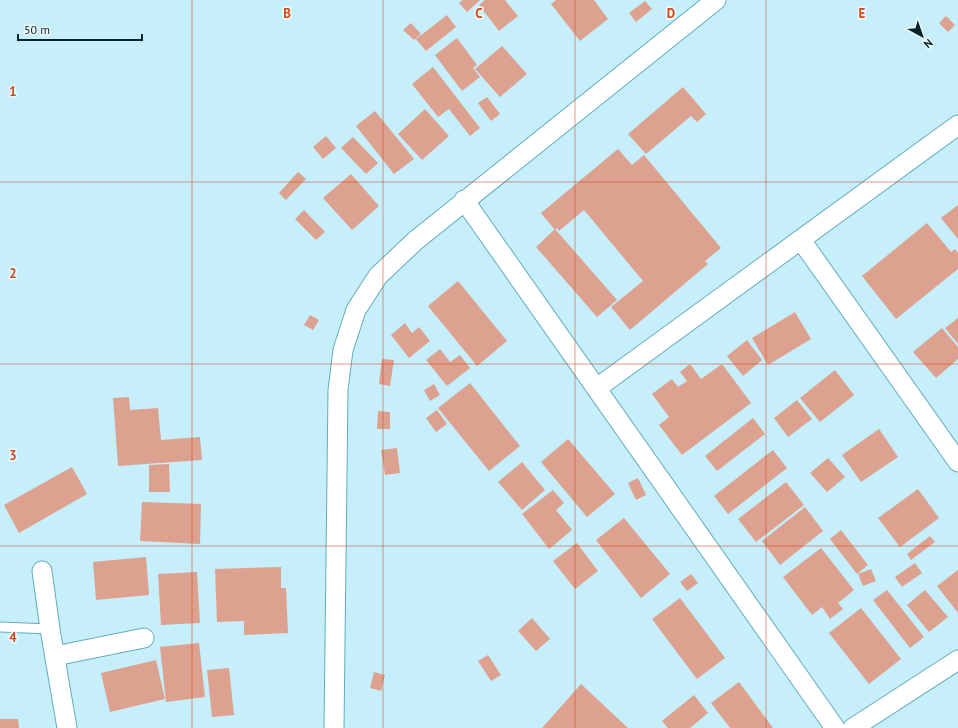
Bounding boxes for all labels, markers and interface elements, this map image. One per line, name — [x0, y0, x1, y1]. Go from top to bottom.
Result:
text: B — [283, 5, 291, 22]
text: C — [475, 5, 483, 22]
text: D — [667, 5, 675, 22]
text: E — [859, 5, 866, 22]
scale bar — [18, 16, 142, 42]
north arrow — [902, 16, 942, 56]
text: 50 m — [24, 22, 50, 37]
text: N — [921, 36, 936, 51]
text: 1 — [9, 83, 17, 100]
text: 2 — [9, 265, 17, 282]
text: 3 — [9, 447, 17, 464]
text: 4 — [9, 629, 17, 646]

